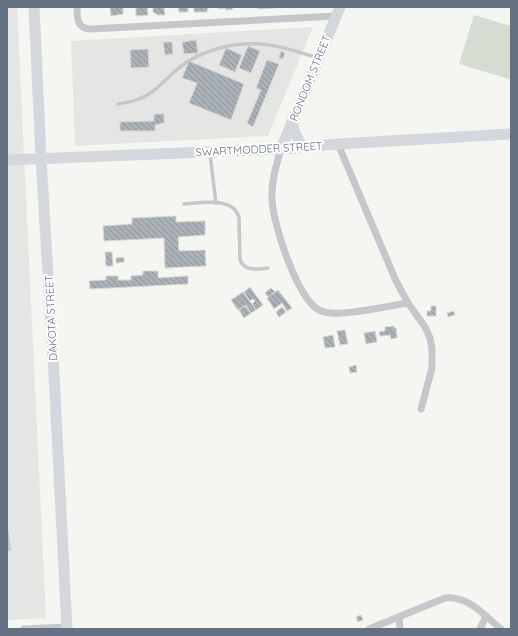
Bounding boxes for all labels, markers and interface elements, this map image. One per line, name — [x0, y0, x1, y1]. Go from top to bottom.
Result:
street label: RONDOM STREET — [286, 33, 334, 123]
street label: SWARTMODDER STREET — [195, 139, 323, 159]
street label: DAKOTA STREET — [42, 274, 60, 361]

